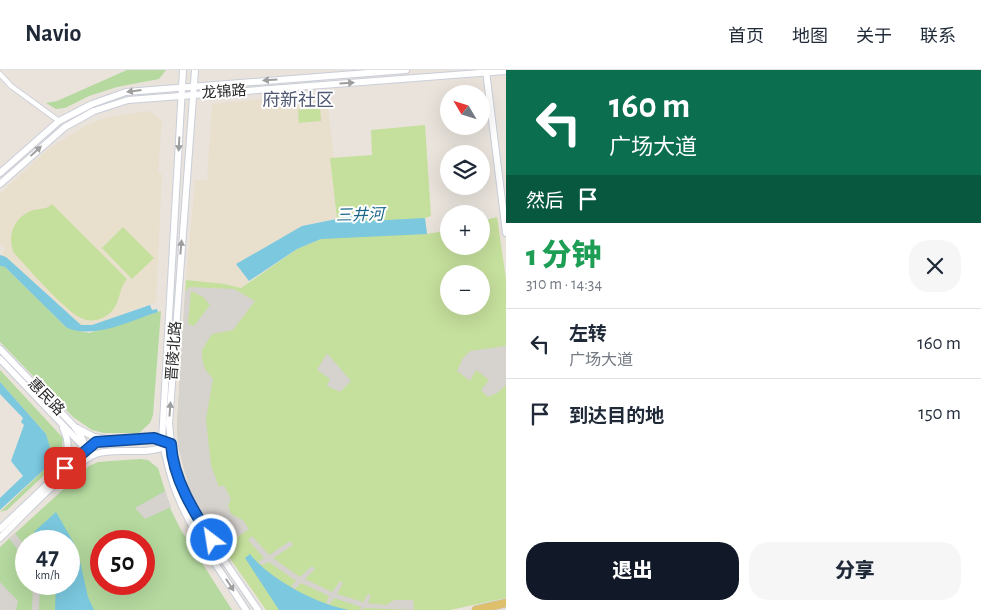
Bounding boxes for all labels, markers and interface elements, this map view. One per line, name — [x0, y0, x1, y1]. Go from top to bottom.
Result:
text: Navio — [25, 22, 81, 46]
text: 首页 — [728, 28, 764, 46]
text: 地图 — [792, 28, 828, 46]
text: 关于 — [856, 28, 892, 46]
text: 联系 — [920, 28, 956, 46]
one-way arrow — [262, 77, 278, 85]
one-way arrow — [339, 79, 355, 87]
street label: 龙锦路 — [201, 81, 247, 101]
north arrow — [440, 85, 490, 135]
map controls — [440, 85, 490, 315]
one-way arrow — [125, 87, 141, 95]
text: 160 m — [609, 89, 690, 124]
district label: 府新社区 — [262, 90, 334, 110]
icon: left — [526, 90, 591, 155]
one-way arrow — [174, 136, 182, 152]
text: 广场大道 — [609, 136, 697, 158]
one-way arrow — [29, 145, 41, 157]
button: layers — [440, 145, 490, 195]
icon: arrive — [574, 185, 602, 213]
text: 然后 — [526, 192, 564, 211]
button: + — [440, 205, 490, 255]
water label: 三井河 — [336, 206, 387, 223]
one-way arrow — [178, 239, 186, 255]
button: close — [909, 240, 961, 292]
text: 1 分钟 — [526, 241, 601, 271]
button: − — [440, 265, 490, 315]
text: 310 m · 14:34 — [526, 276, 602, 292]
street label: 晋陵北路 — [162, 320, 184, 381]
text: 左转 — [569, 325, 607, 344]
icon: left — [526, 330, 554, 358]
text: 160 m — [917, 334, 961, 353]
text: 广场大道 — [569, 352, 633, 368]
street label: 惠民路 — [25, 375, 68, 418]
icon: arrive — [526, 400, 554, 428]
one-way arrow — [167, 401, 175, 417]
text: 150 m — [918, 404, 961, 423]
text: 到达目的地 — [569, 407, 664, 426]
pin — [44, 447, 86, 489]
icon: arrive — [51, 454, 79, 482]
position arrow — [185, 513, 237, 565]
speed limit sign: 50 — [90, 530, 155, 595]
button: 退出 — [526, 542, 739, 600]
button: 分享 — [749, 542, 961, 600]
text: 47 — [36, 544, 59, 569]
text: km/h — [35, 569, 60, 581]
one-way arrow — [225, 578, 235, 591]

